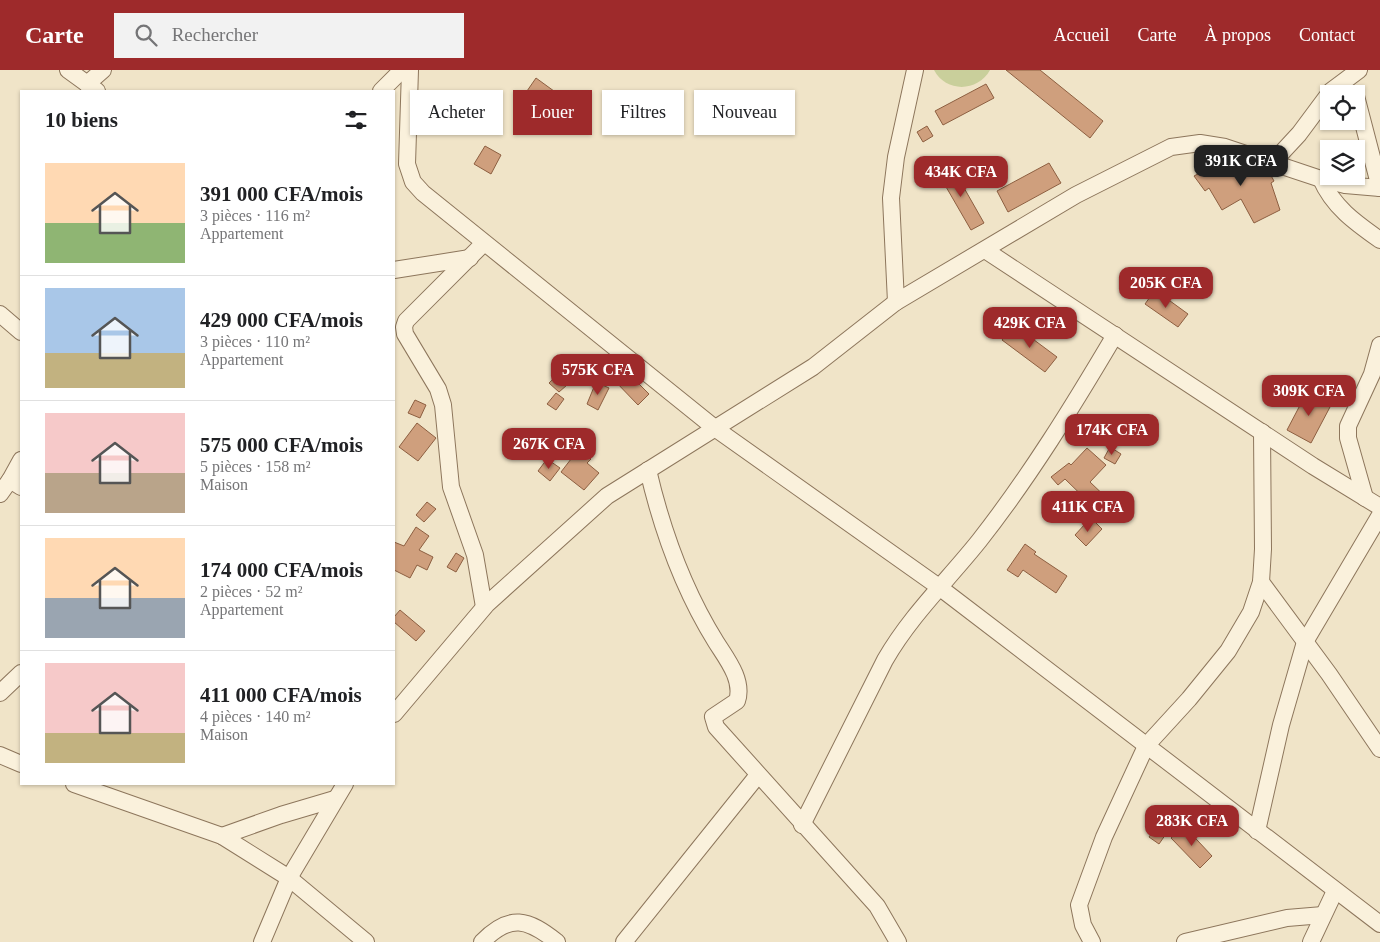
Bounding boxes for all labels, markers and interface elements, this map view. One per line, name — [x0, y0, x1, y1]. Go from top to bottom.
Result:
search box — [114, 13, 464, 58]
icon: search — [132, 21, 160, 49]
text: Carte — [25, 22, 84, 48]
text: Rechercher — [172, 24, 258, 45]
text: Accueil — [1054, 25, 1110, 45]
text: Carte — [1138, 25, 1177, 45]
text: À propos — [1205, 25, 1271, 45]
text: Contact — [1299, 25, 1355, 45]
map controls — [1320, 85, 1365, 185]
button: locate — [1320, 85, 1365, 130]
chip: Acheter — [410, 90, 503, 135]
chip: Louer — [513, 90, 592, 135]
chip: Filtres — [602, 90, 684, 135]
chip: Nouveau — [694, 90, 795, 135]
icon: filters — [342, 106, 370, 134]
text: 10 biens — [45, 108, 118, 132]
button: layers — [1320, 140, 1365, 185]
pin: 391K CFA — [1189, 144, 1293, 187]
text: 391K CFA — [1205, 152, 1277, 169]
pin: 434K CFA — [909, 156, 1013, 198]
text: 434K CFA — [925, 163, 997, 180]
text: 391 000 CFA/mois — [200, 182, 363, 206]
icon: home — [85, 183, 145, 243]
text: 3 pièces · 116 m² — [200, 207, 310, 224]
text: Appartement — [200, 225, 284, 242]
pin: 205K CFA — [1114, 266, 1218, 309]
text: 205K CFA — [1130, 274, 1202, 291]
pin: 429K CFA — [978, 306, 1082, 349]
icon: home — [85, 308, 145, 368]
text: 429 000 CFA/mois — [200, 308, 363, 332]
text: 429K CFA — [994, 314, 1066, 331]
text: 3 pièces · 110 m² — [200, 333, 310, 350]
text: Appartement — [200, 351, 284, 368]
pin: 575K CFA — [546, 354, 650, 396]
text: 575K CFA — [562, 361, 634, 378]
pin: 309K CFA — [1257, 374, 1361, 417]
text: 309K CFA — [1273, 382, 1345, 399]
pin: 174K CFA — [1060, 414, 1164, 456]
text: 174K CFA — [1076, 421, 1148, 438]
pin: 267K CFA — [497, 428, 601, 470]
icon: home — [85, 433, 145, 493]
text: 575 000 CFA/mois — [200, 433, 363, 457]
text: 267K CFA — [513, 435, 585, 452]
text: 5 pièces · 158 m² — [200, 458, 311, 475]
text: Maison — [200, 476, 248, 493]
pin: 411K CFA — [1036, 490, 1140, 533]
text: 411K CFA — [1052, 498, 1124, 515]
icon: home — [85, 558, 145, 618]
text: 174 000 CFA/mois — [200, 558, 363, 582]
text: 2 pièces · 52 m² — [200, 583, 303, 600]
text: Appartement — [200, 601, 284, 618]
icon: home — [85, 683, 145, 743]
text: 411 000 CFA/mois — [200, 683, 362, 707]
text: 4 pièces · 140 m² — [200, 708, 311, 725]
text: Maison — [200, 726, 248, 743]
pin: 283K CFA — [1140, 804, 1244, 847]
text: 283K CFA — [1156, 812, 1228, 829]

